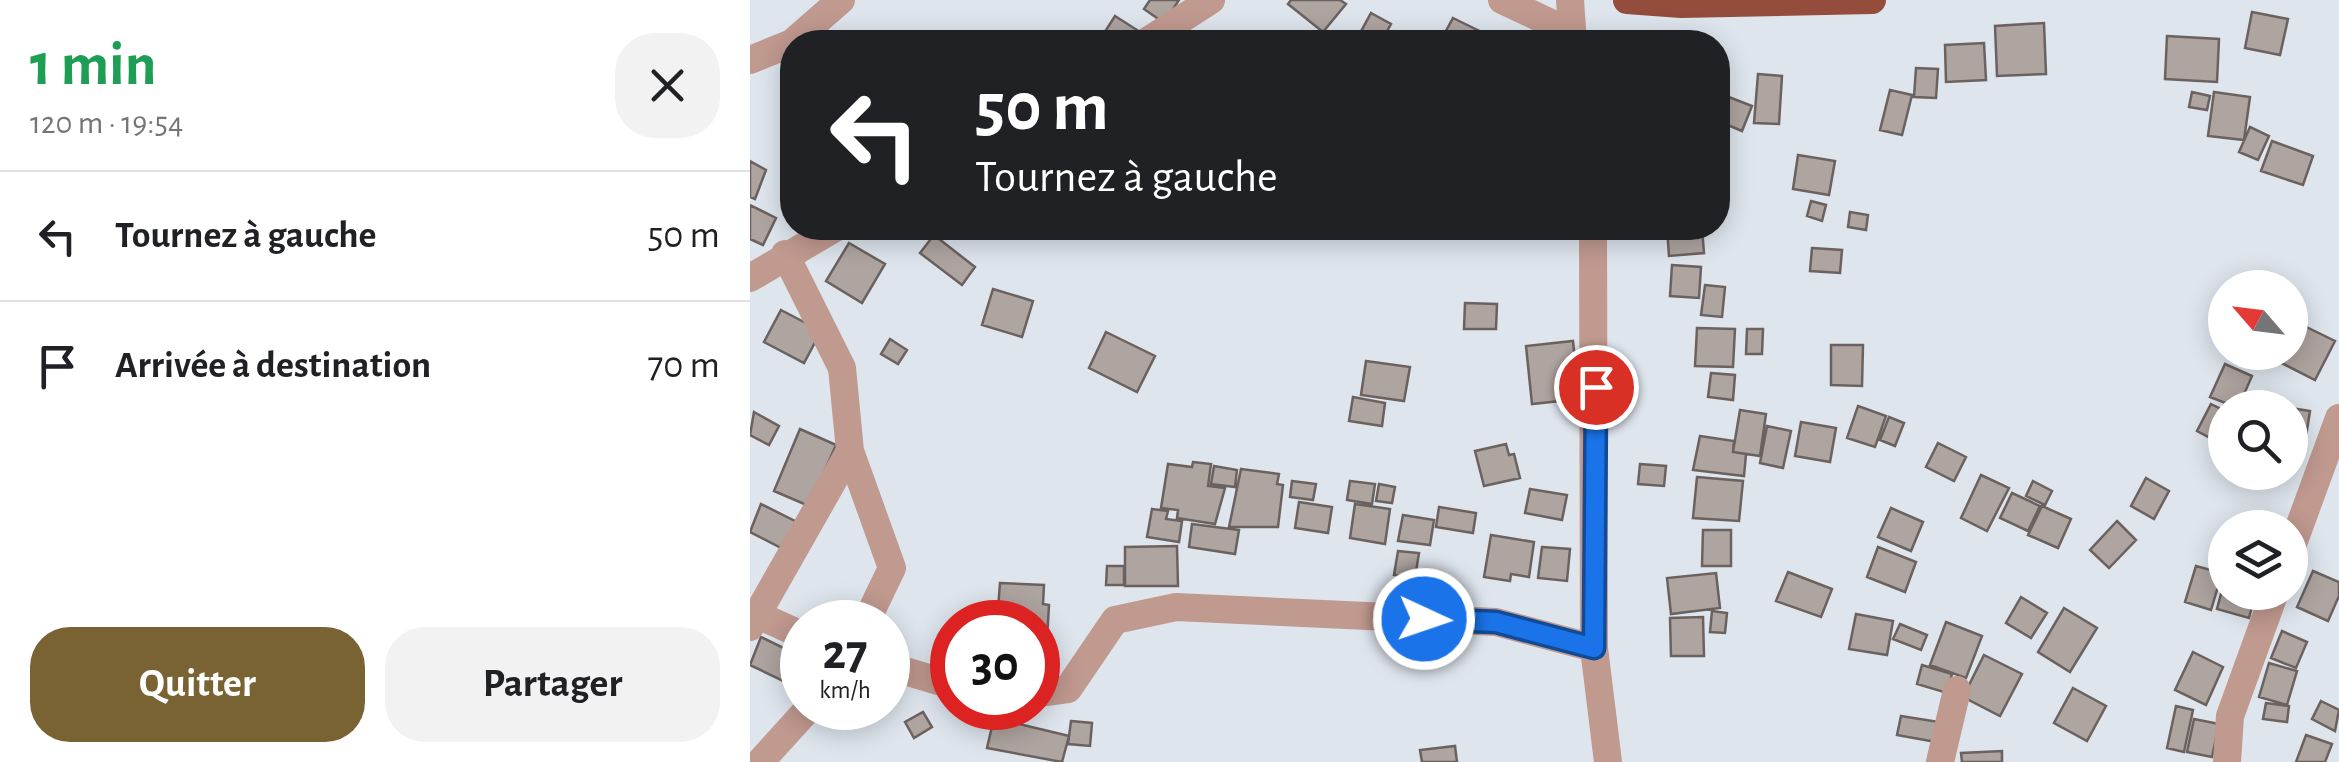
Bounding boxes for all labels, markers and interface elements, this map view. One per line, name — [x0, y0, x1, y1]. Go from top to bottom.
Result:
button: close — [615, 33, 720, 138]
text: 1 min — [30, 36, 156, 96]
icon: left — [810, 70, 940, 200]
text: 50 m — [975, 73, 1109, 143]
text: 120 m · 19:54 — [30, 107, 183, 139]
text: Tournez à gauche — [975, 155, 1278, 200]
icon: left — [30, 209, 85, 264]
text: Tournez à gauche — [115, 217, 377, 255]
text: 50 m — [647, 217, 720, 255]
north arrow — [2208, 270, 2308, 370]
map controls — [2208, 270, 2308, 610]
icon: arrive — [30, 339, 85, 394]
pin — [1554, 345, 1639, 430]
text: Arrivée à destination — [115, 347, 431, 385]
text: 70 m — [647, 347, 720, 385]
icon: arrive — [1569, 360, 1624, 415]
button: search — [2208, 390, 2308, 490]
button: layers — [2208, 510, 2308, 610]
position arrow — [1372, 567, 1476, 671]
speed limit sign: 30 — [930, 600, 1060, 730]
button: Quitter — [30, 627, 365, 742]
button: Partager — [385, 627, 720, 742]
text: 27 — [822, 628, 868, 678]
text: km/h — [819, 678, 871, 703]

